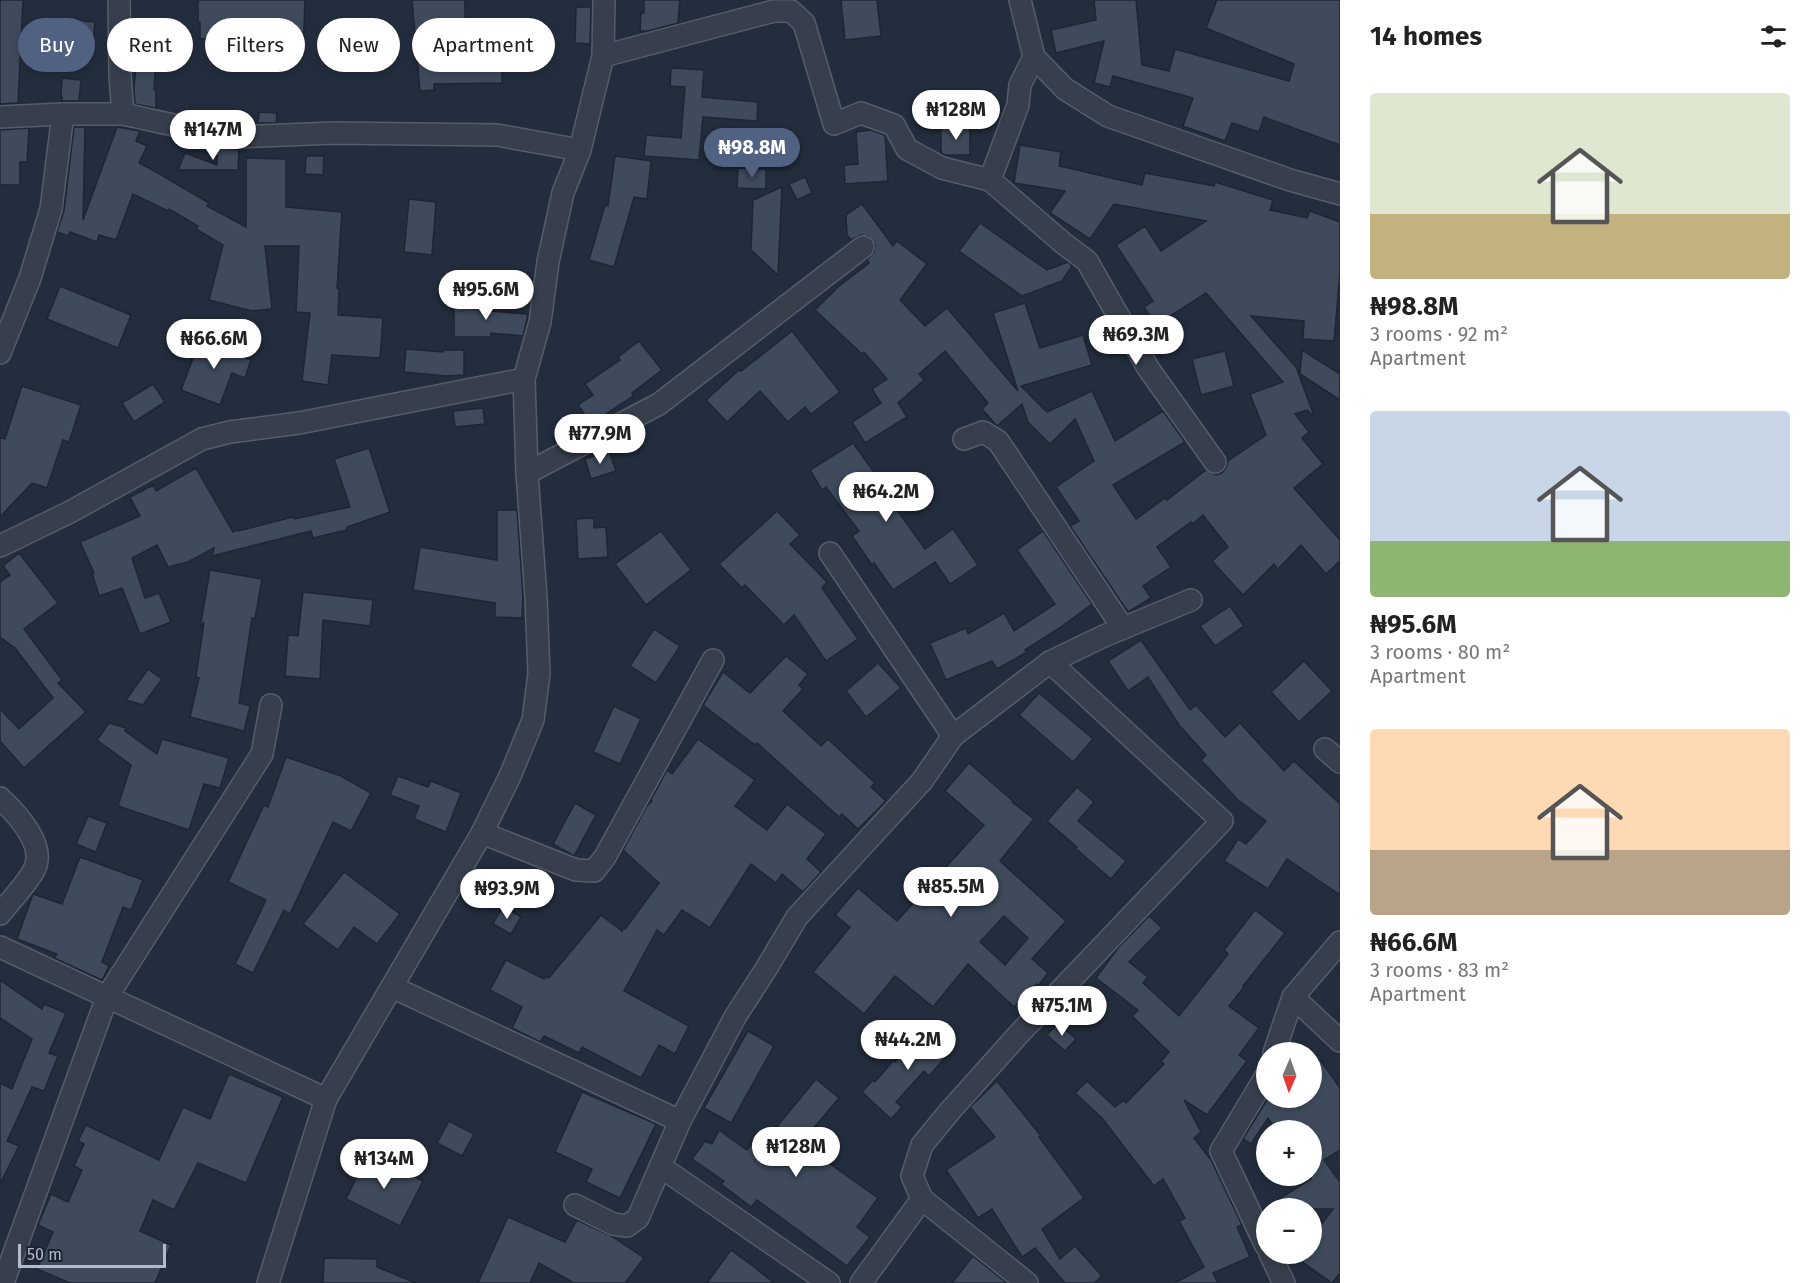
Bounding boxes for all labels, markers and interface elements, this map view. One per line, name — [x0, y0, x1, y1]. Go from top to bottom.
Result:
chip: Buy — [18, 18, 95, 72]
chip: Rent — [107, 18, 193, 72]
chip: Filters — [205, 18, 305, 72]
chip: New — [317, 18, 400, 72]
chip: Apartment — [412, 18, 555, 72]
icon: filters — [1757, 20, 1790, 53]
text: 14 homes — [1370, 21, 1482, 52]
pin: ₦128M — [914, 90, 998, 141]
text: ₦128M — [926, 97, 986, 121]
pin: ₦147M — [171, 110, 255, 161]
text: ₦147M — [184, 117, 242, 141]
pin: ₦98.8M — [703, 128, 801, 179]
icon: home — [1526, 132, 1634, 240]
text: ₦98.8M — [718, 135, 786, 159]
pin: ₦95.6M — [437, 270, 535, 321]
text: ₦95.6M — [453, 277, 519, 301]
text: ₦98.8M — [1370, 291, 1459, 322]
pin: ₦69.3M — [1087, 315, 1185, 366]
pin: ₦66.6M — [165, 319, 263, 370]
text: ₦69.3M — [1103, 322, 1169, 346]
text: 3 rooms · 92 m² — [1370, 322, 1508, 346]
text: ₦66.6M — [180, 326, 248, 350]
text: Apartment — [1370, 346, 1466, 370]
pin: ₦77.9M — [551, 414, 649, 465]
text: ₦77.9M — [568, 421, 632, 445]
icon: home — [1526, 450, 1634, 558]
pin: ₦64.2M — [837, 472, 935, 523]
text: ₦64.2M — [853, 479, 919, 503]
text: ₦95.6M — [1370, 609, 1457, 640]
text: 3 rooms · 80 m² — [1370, 640, 1510, 664]
text: Apartment — [1370, 664, 1466, 688]
icon: home — [1526, 768, 1634, 876]
pin: ₦85.5M — [902, 867, 1000, 918]
pin: ₦93.9M — [458, 869, 556, 920]
text: ₦85.5M — [918, 874, 984, 898]
text: ₦93.9M — [474, 876, 540, 900]
text: ₦66.6M — [1370, 927, 1457, 958]
text: 3 rooms · 83 m² — [1370, 958, 1509, 982]
text: Apartment — [1370, 982, 1466, 1006]
pin: ₦75.1M — [1013, 986, 1111, 1037]
text: ₦75.1M — [1032, 993, 1092, 1017]
pin: ₦44.2M — [859, 1020, 957, 1071]
text: ₦44.2M — [875, 1027, 941, 1051]
north arrow — [1256, 1042, 1322, 1108]
map controls — [1256, 1042, 1322, 1264]
button: + — [1256, 1120, 1322, 1186]
pin: ₦128M — [754, 1127, 838, 1178]
text: ₦128M — [766, 1134, 826, 1158]
pin: ₦134M — [342, 1139, 426, 1190]
text: ₦134M — [354, 1146, 414, 1170]
button: − — [1256, 1198, 1322, 1264]
scale bar — [18, 1241, 166, 1268]
text: 50 m — [27, 1245, 62, 1264]

